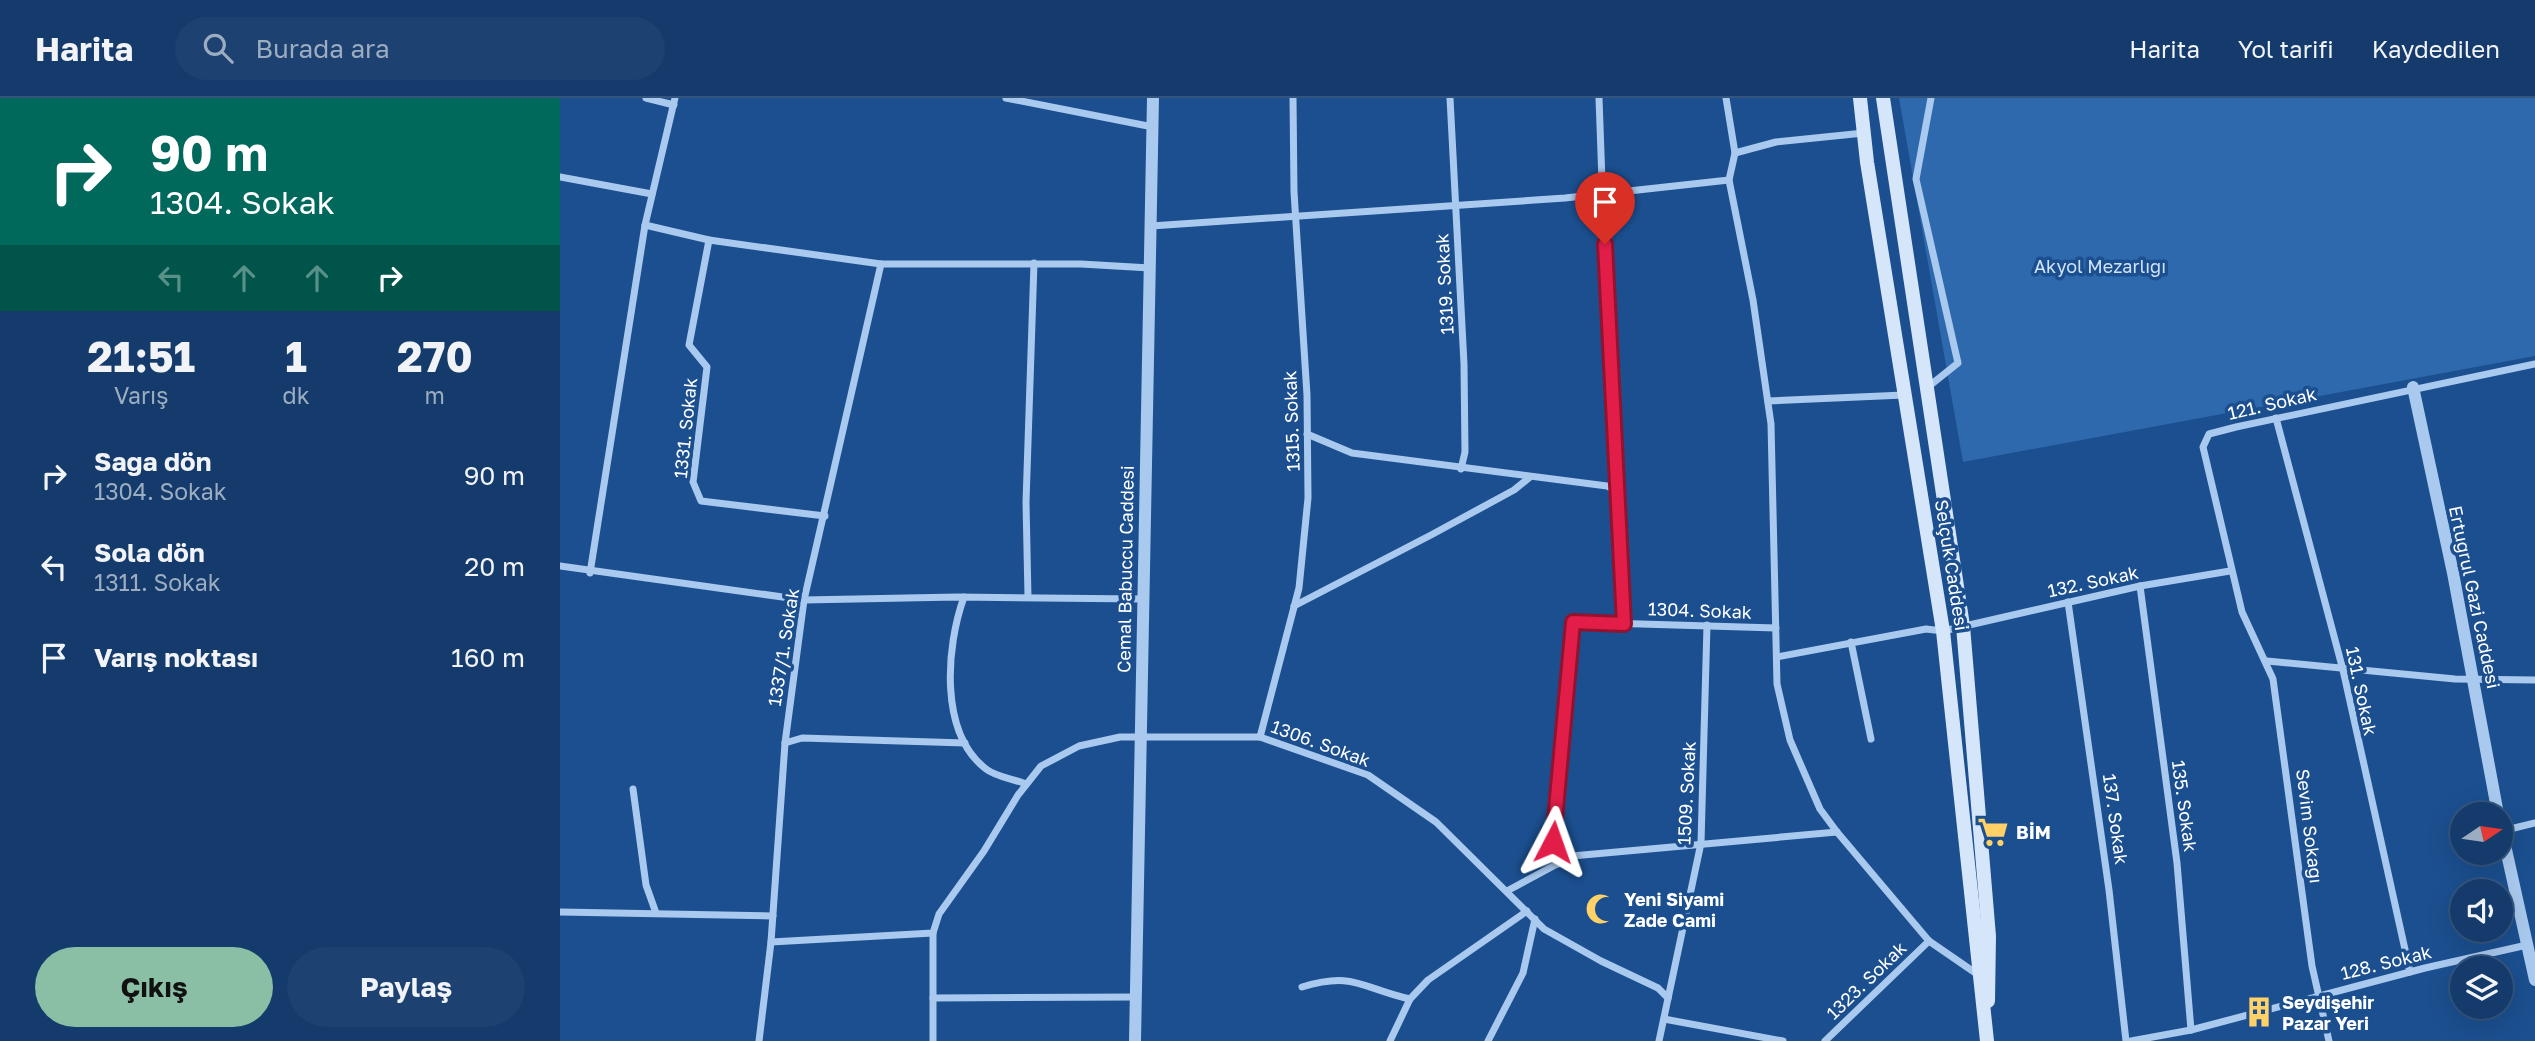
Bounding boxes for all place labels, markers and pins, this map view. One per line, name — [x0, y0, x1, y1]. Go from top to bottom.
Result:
pin — [1575, 172, 1635, 244]
supermarket icon: BİM — [1976, 815, 2010, 849]
place label: BİM — [2016, 821, 2051, 843]
place label: Yeni Siyami Zade Cami — [1624, 888, 1724, 931]
mosque icon: Yeni Siyami Zade Cami — [1584, 892, 1618, 926]
place label: Seydişehir Pazar Yeri — [2282, 991, 2374, 1034]
building icon: Seydişehir Pazar Yeri — [2242, 995, 2276, 1029]

